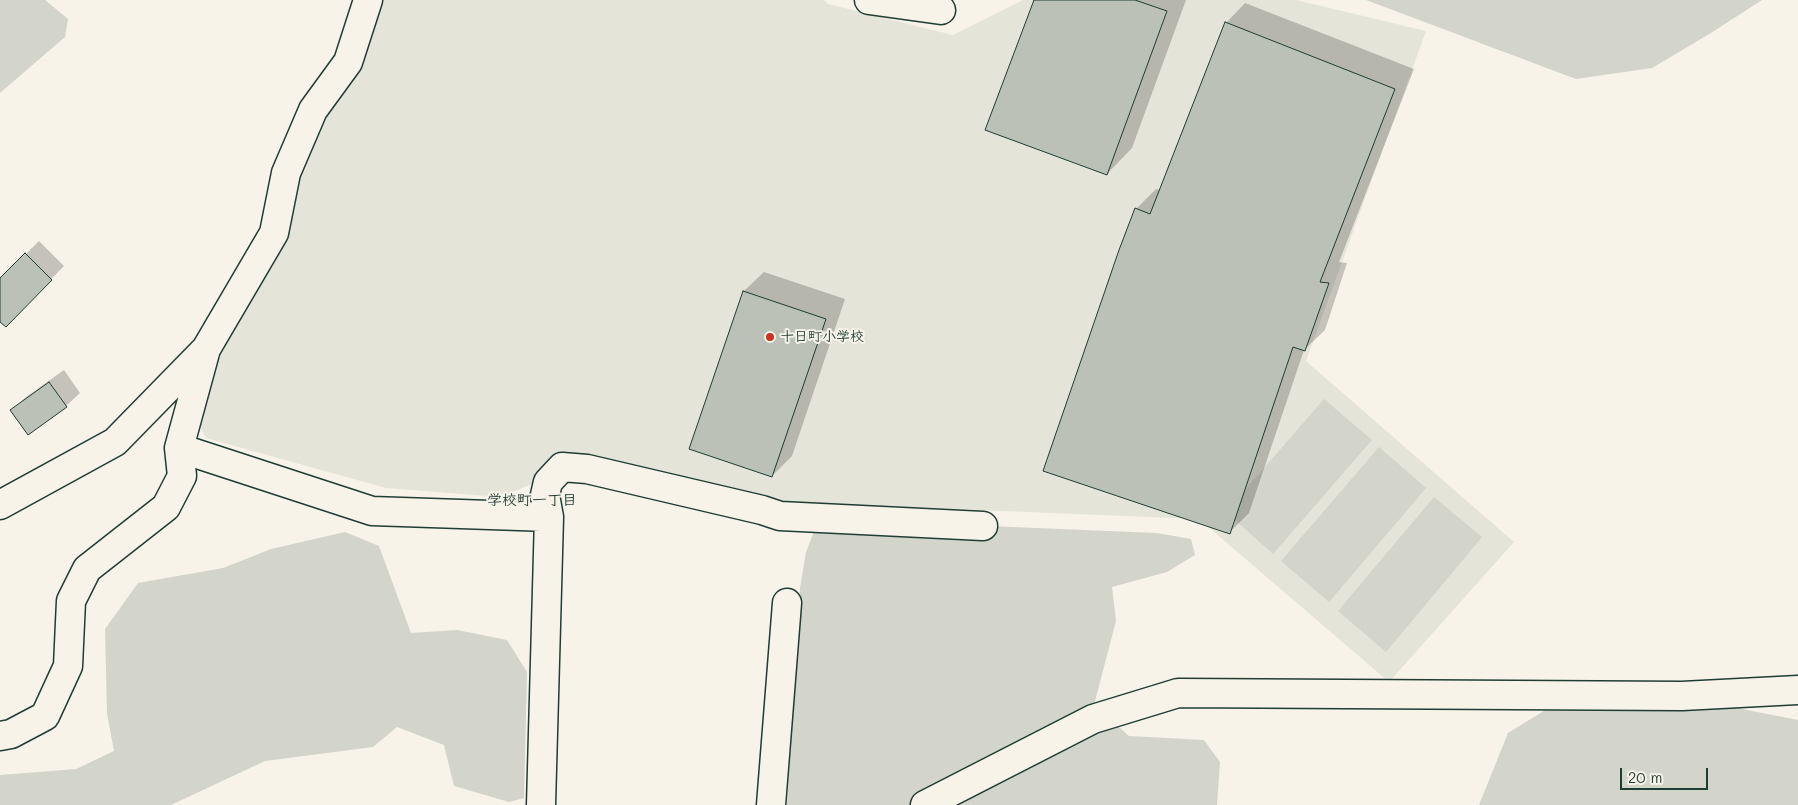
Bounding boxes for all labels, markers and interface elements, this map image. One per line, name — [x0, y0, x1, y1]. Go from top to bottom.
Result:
place label: 十日町小学校 — [780, 329, 864, 345]
marker: 十日町小学校 — [764, 331, 776, 343]
district label: 学校町一丁目 — [487, 491, 577, 509]
scale bar — [1623, 758, 1710, 790]
text: 20 m — [1628, 767, 1662, 787]

